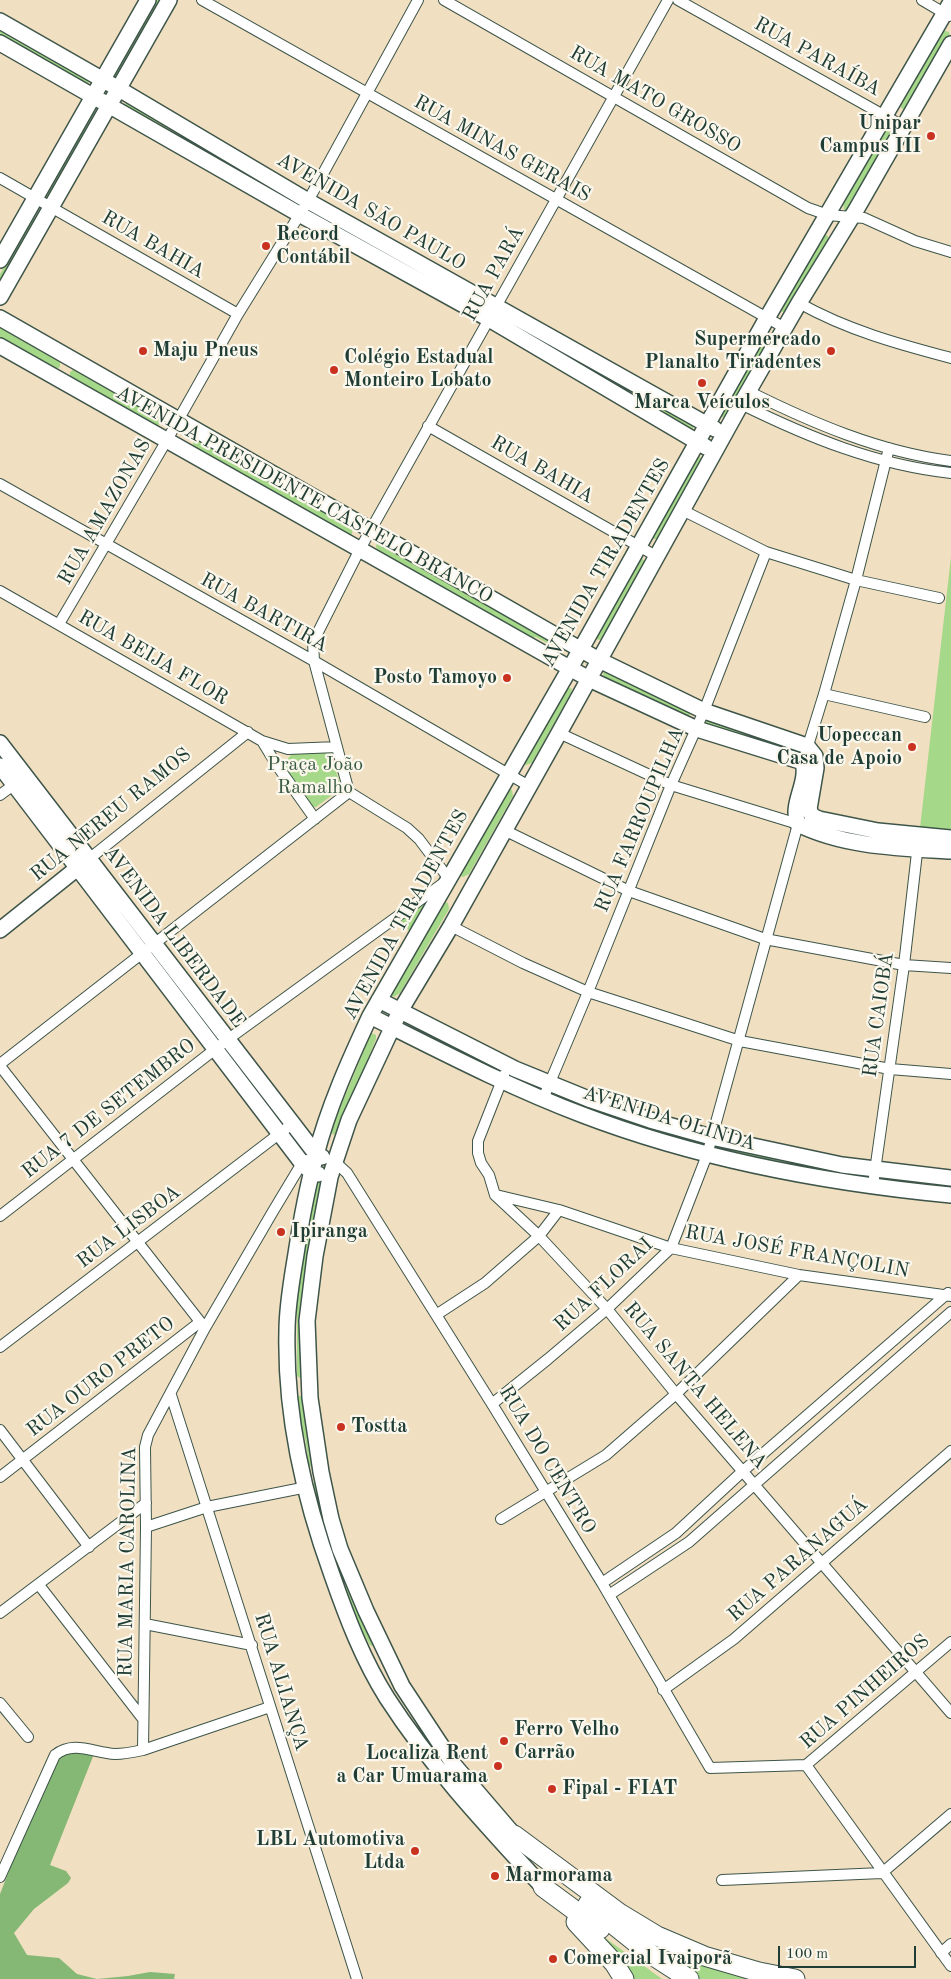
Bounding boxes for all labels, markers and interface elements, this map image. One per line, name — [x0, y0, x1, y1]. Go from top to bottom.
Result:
street label: RUA PARAÍBA — [749, 12, 885, 102]
street label: RUA MATO GROSSO — [565, 41, 745, 159]
street label: RUA MINAS GERAIS — [409, 90, 595, 208]
place label: Unipar Campus III — [819, 112, 921, 159]
marker: Unipar Campus III — [925, 130, 937, 142]
street label: AVENIDA SÃO PAULO — [272, 148, 470, 276]
street label: RUA BAHIA — [97, 206, 209, 284]
street label: RUA PARÁ — [458, 222, 530, 326]
place label: Record Contábil — [276, 223, 350, 270]
marker: Record Contábil — [260, 240, 272, 252]
place label: Supermercado Planalto Tiradentes — [645, 328, 821, 375]
place label: Maju Pneus — [153, 339, 258, 363]
marker: Maju Pneus — [137, 345, 149, 357]
marker: Supermercado Planalto Tiradentes — [825, 345, 837, 357]
place label: Colégio Estadual Monteiro Lobato — [344, 346, 493, 393]
marker: Colégio Estadual Monteiro Lobato — [328, 364, 340, 376]
marker: Marca Veículos — [696, 377, 708, 389]
street label: AVENIDA PRESIDENTE CASTELO BRANCO — [111, 381, 497, 609]
place label: Marca Veículos — [634, 391, 770, 415]
street label: RUA BAHIA — [486, 431, 598, 509]
street label: RUA AMAZONAS — [53, 435, 157, 589]
street label: AVENIDA TIRADENTES — [536, 454, 676, 672]
street label: RUA BARTIRA — [196, 568, 332, 658]
street label: RUA BEIJA FLOR — [74, 605, 232, 711]
place label: Posto Tamoyo — [373, 666, 497, 690]
marker: Posto Tamoyo — [501, 672, 513, 684]
street label: RUA FARROUPILHA — [590, 724, 690, 916]
place label: Uopeccan Casa de Apoio — [776, 724, 902, 771]
marker: Uopeccan Casa de Apoio — [906, 741, 918, 753]
street label: RUA NEREU RAMOS — [26, 743, 196, 887]
park label: Praça João Ramalho — [267, 753, 363, 800]
street label: AVENIDA TIRADENTES — [338, 806, 474, 1024]
street label: AVENIDA LIBERDADE — [98, 841, 250, 1033]
street label: RUA CAIOBÁ — [858, 951, 900, 1079]
street label: RUA 7 DE SETEMBRO — [17, 1034, 201, 1184]
street label: AVENIDA OLINDA — [579, 1081, 759, 1157]
street label: RUA LISBOA — [72, 1180, 186, 1274]
place label: Ipiranga — [291, 1220, 368, 1244]
street label: RUA JOSÉ FRANÇOLIN — [683, 1220, 911, 1284]
marker: Ipiranga — [275, 1226, 287, 1238]
street label: RUA FLORAI — [550, 1233, 658, 1337]
street label: RUA SANTA HELENA — [618, 1297, 772, 1475]
street label: RUA OURO PRETO — [22, 1312, 180, 1442]
street label: RUA DO CENTRO — [493, 1382, 601, 1538]
place label: Tostta — [351, 1415, 407, 1439]
marker: Tostta — [335, 1421, 347, 1433]
street label: RUA MARIA CAROLINA — [114, 1447, 142, 1677]
street label: RUA PARANAGUÁ — [723, 1493, 873, 1627]
street label: RUA ALIANÇA — [249, 1610, 313, 1754]
street label: RUA PINHEIROS — [796, 1629, 934, 1755]
place label: Ferro Velho Carrão — [514, 1718, 619, 1765]
marker: Ferro Velho Carrão — [498, 1735, 510, 1747]
place label: Localiza Rent a Car Umuarama — [337, 1742, 488, 1789]
marker: Localiza Rent a Car Umuarama — [492, 1760, 504, 1772]
place label: Fipal - FIAT — [562, 1777, 677, 1801]
marker: Fipal - FIAT — [546, 1783, 558, 1795]
place label: LBL Automotiva Ltda — [256, 1828, 405, 1875]
marker: LBL Automotiva Ltda — [409, 1845, 421, 1857]
place label: Marmorama — [505, 1864, 613, 1888]
marker: Marmorama — [489, 1870, 501, 1882]
scale bar — [781, 1936, 918, 1968]
place label: Comercial Ivaiporã — [563, 1947, 732, 1971]
text: 100 m — [786, 1947, 828, 1962]
marker: Comercial Ivaiporã — [547, 1953, 559, 1965]

